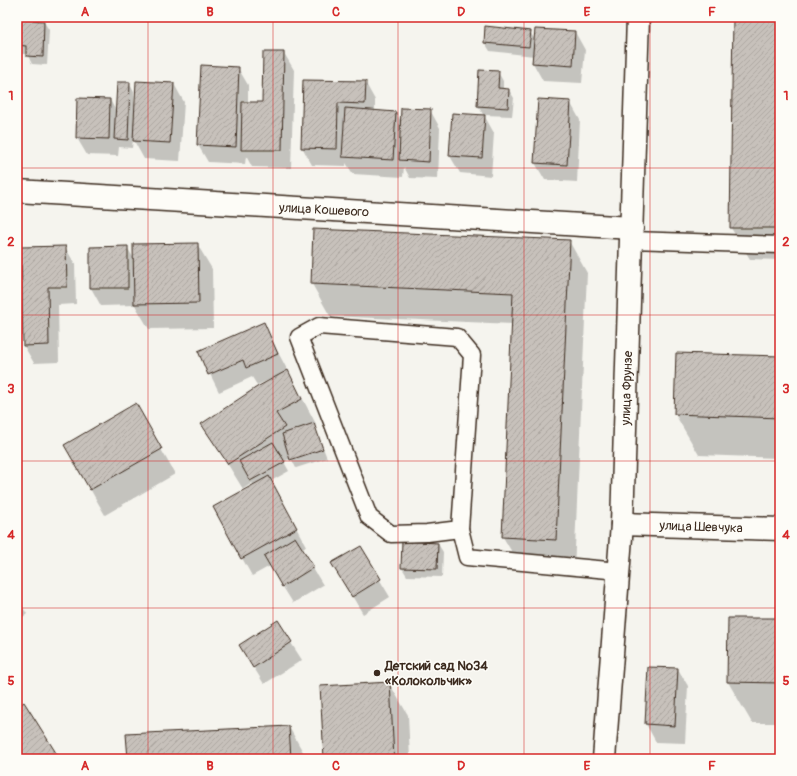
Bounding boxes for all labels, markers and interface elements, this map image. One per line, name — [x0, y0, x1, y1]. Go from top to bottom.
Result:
text: A — [81, 4, 90, 20]
text: B — [206, 4, 214, 20]
text: C — [332, 4, 340, 20]
text: D — [457, 4, 465, 20]
text: E — [584, 4, 591, 20]
text: F — [708, 4, 716, 20]
text: 1 — [8, 88, 14, 104]
text: 1 — [783, 88, 789, 104]
street label: улица Кошевого — [278, 200, 369, 220]
text: 2 — [7, 234, 15, 250]
text: 2 — [782, 234, 790, 250]
street label: улица Фрунзе — [618, 350, 636, 427]
text: 3 — [7, 381, 15, 397]
text: 3 — [782, 381, 790, 397]
street label: улица Шевчука — [658, 518, 743, 536]
text: 4 — [7, 527, 15, 543]
text: 4 — [782, 527, 790, 543]
place label: Детский сад №34 «Колокольчик» — [384, 658, 488, 689]
marker: Детский сад №34 «Колокольчик» — [372, 668, 382, 678]
text: 5 — [7, 673, 15, 689]
text: 5 — [782, 673, 790, 689]
text: A — [81, 758, 90, 774]
text: B — [206, 758, 214, 774]
text: C — [332, 758, 340, 774]
text: D — [457, 758, 465, 774]
text: E — [584, 758, 591, 774]
text: F — [708, 758, 716, 774]

